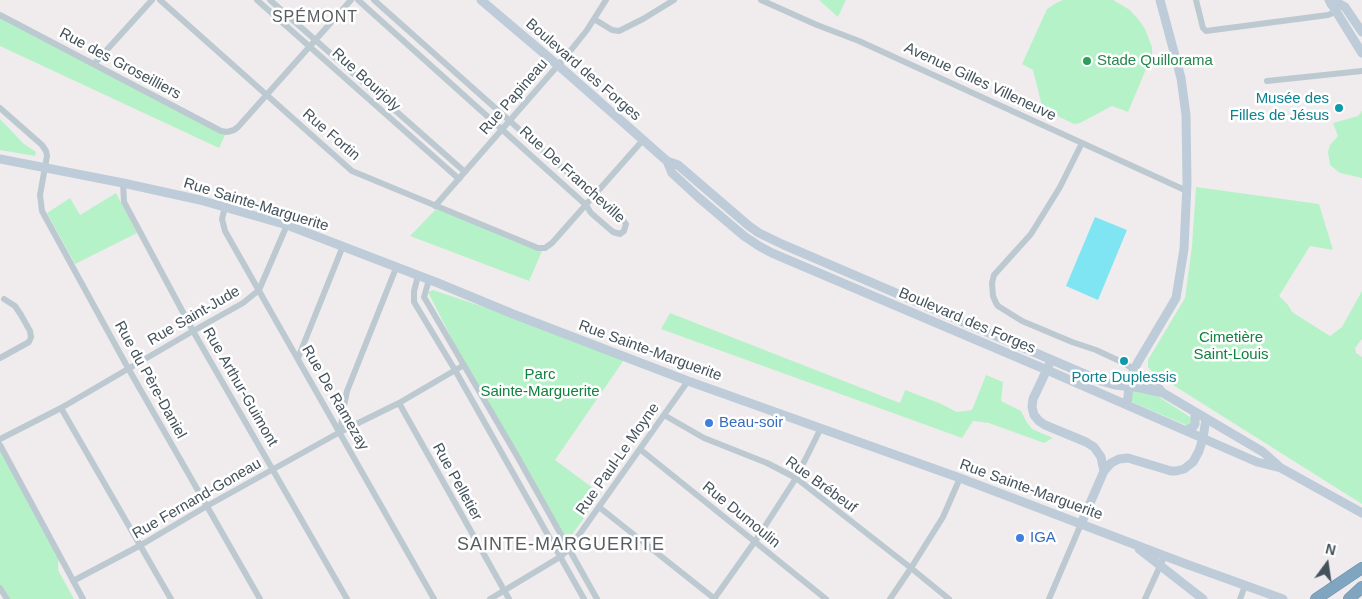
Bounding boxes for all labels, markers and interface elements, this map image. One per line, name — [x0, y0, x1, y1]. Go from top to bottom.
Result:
district label: SPÉMONT — [271, 8, 359, 28]
street label: Boulevard des Forges — [522, 15, 644, 125]
street label: Rue des Groseilliers — [56, 24, 184, 104]
street label: Avenue Gilles Villeneuve — [901, 39, 1059, 125]
street label: Rue Bourjoly — [328, 45, 404, 115]
place label: Stade Quillorama — [1097, 52, 1213, 70]
street label: Rue Papineau — [476, 55, 552, 139]
marker: Stade Quillorama — [1081, 55, 1093, 67]
place label: Musée des Filles de Jésus — [1230, 90, 1329, 125]
marker: Musée des Filles de Jésus — [1333, 102, 1345, 114]
street label: Rue Fortin — [299, 105, 363, 165]
street label: Rue De Francheville — [515, 123, 629, 227]
street label: Rue Sainte-Marguerite — [181, 174, 331, 236]
street label: Rue Saint-Jude — [145, 282, 243, 350]
street label: Boulevard des Forges — [896, 284, 1038, 358]
street label: Rue Sainte-Marguerite — [576, 317, 724, 385]
street label: Rue du Père-Daniel — [110, 318, 190, 442]
street label: Rue Arthur-Guimont — [199, 324, 281, 450]
park label: Cimetière Saint-Louis — [1193, 329, 1269, 364]
street label: Rue De Ramezay — [298, 342, 372, 454]
marker: Porte Duplessis — [1118, 355, 1130, 367]
park label: Parc Sainte-Marguerite — [480, 366, 600, 401]
place label: Porte Duplessis — [1071, 369, 1177, 387]
street label: Rue Paul-Le Moyne — [573, 400, 663, 518]
place label: Beau-soir — [719, 414, 783, 432]
marker: Beau-soir — [703, 417, 715, 429]
street label: Rue Pelletier — [428, 440, 486, 524]
street label: Rue Brébeuf — [782, 453, 860, 517]
street label: Rue Fernand-Goneau — [129, 455, 265, 543]
street label: Rue Sainte-Marguerite — [957, 456, 1105, 524]
street label: Rue Dumoulin — [698, 478, 784, 552]
place label: IGA — [1030, 529, 1056, 547]
marker: IGA — [1014, 532, 1026, 544]
district label: SAINTE-MARGUERITE — [455, 534, 667, 556]
north arrow — [1302, 539, 1352, 589]
text: N — [1324, 540, 1337, 558]

